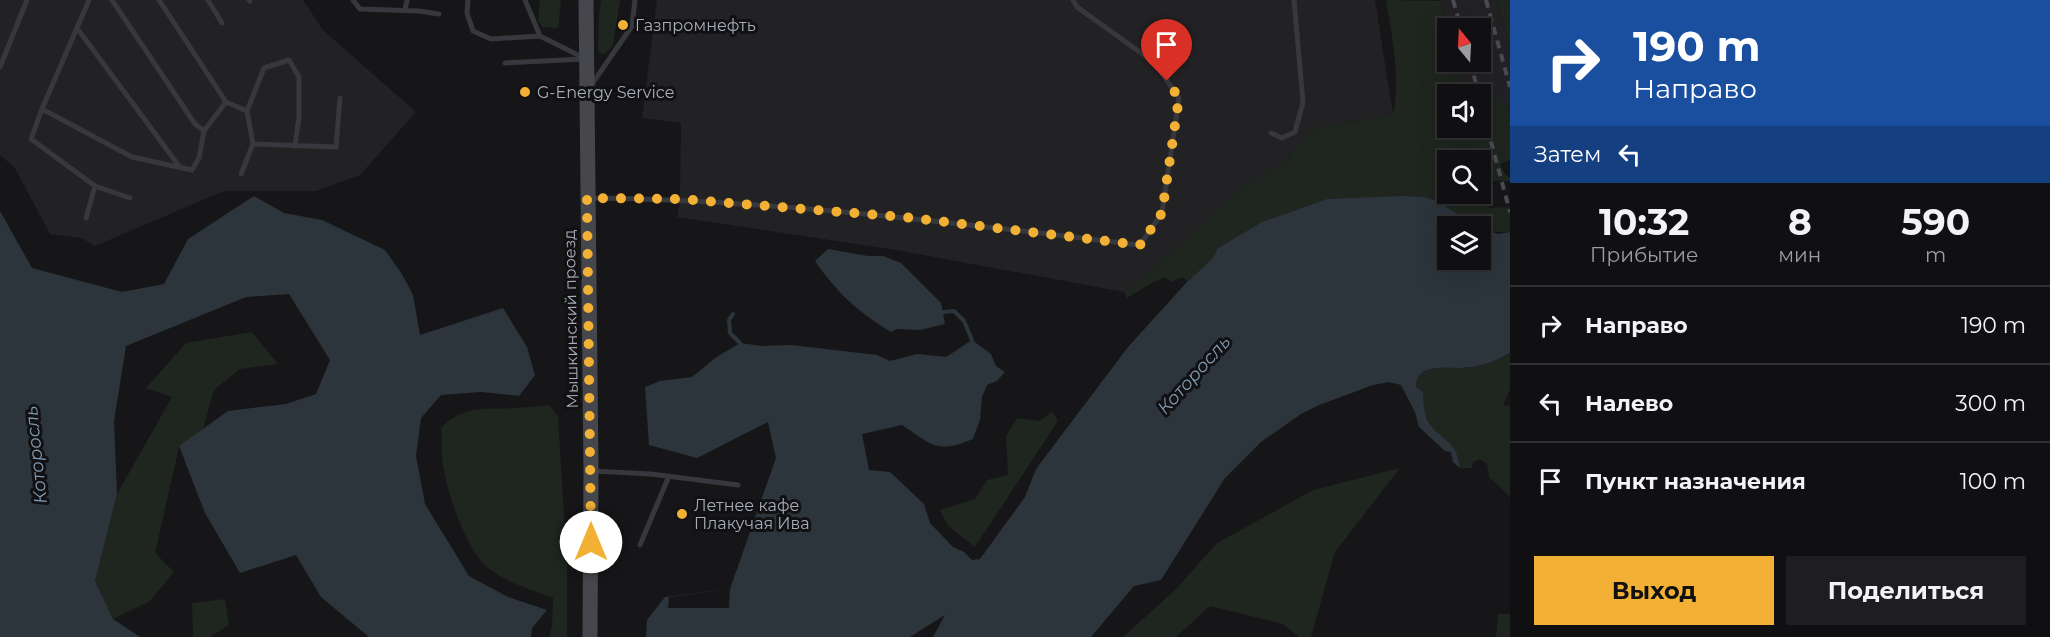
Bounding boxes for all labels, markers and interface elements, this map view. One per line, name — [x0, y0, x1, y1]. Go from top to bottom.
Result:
place label: Газпромнефть — [635, 16, 756, 35]
marker: Газпромнефть — [616, 18, 630, 32]
north arrow — [1437, 18, 1491, 72]
map controls — [1437, 18, 1491, 270]
pin — [1141, 19, 1192, 81]
text: 190 m — [1633, 20, 1761, 72]
icon: right — [1534, 24, 1612, 102]
icon: arrive — [1150, 28, 1183, 61]
text: Направо — [1633, 72, 1757, 105]
place label: G-Energy Service — [537, 83, 674, 102]
button: sound — [1437, 84, 1491, 138]
marker: G-Energy Service — [518, 85, 532, 99]
icon: left — [1613, 138, 1646, 171]
text: Затем — [1534, 141, 1601, 168]
button: search — [1437, 150, 1491, 204]
text: 10:32 — [1599, 200, 1689, 244]
text: 8 — [1788, 200, 1812, 244]
text: 590 — [1901, 200, 1970, 244]
button: layers — [1437, 216, 1491, 270]
street label: Мышкинский проезд — [560, 229, 582, 409]
text: Прибытие — [1590, 243, 1698, 267]
text: мин — [1778, 243, 1821, 267]
text: m — [1925, 243, 1946, 267]
icon: right — [1534, 309, 1567, 342]
text: Направо — [1585, 312, 1688, 339]
text: 190 m — [1961, 312, 2026, 339]
water label: Которосль — [1153, 331, 1235, 419]
icon: left — [1534, 387, 1567, 420]
text: Налево — [1585, 390, 1673, 417]
text: 300 m — [1955, 390, 2026, 417]
water label: Которосль — [20, 405, 52, 505]
icon: arrive — [1534, 465, 1567, 498]
text: Пункт назначения — [1585, 468, 1806, 495]
text: 100 m — [1960, 468, 2026, 495]
place label: Летнее кафе Плакучая Ива — [694, 496, 810, 533]
marker: Летнее кафе Плакучая Ива — [675, 507, 689, 521]
position arrow — [559, 510, 623, 574]
button: Выход — [1534, 556, 1774, 625]
button: Поделиться — [1786, 556, 2026, 625]

